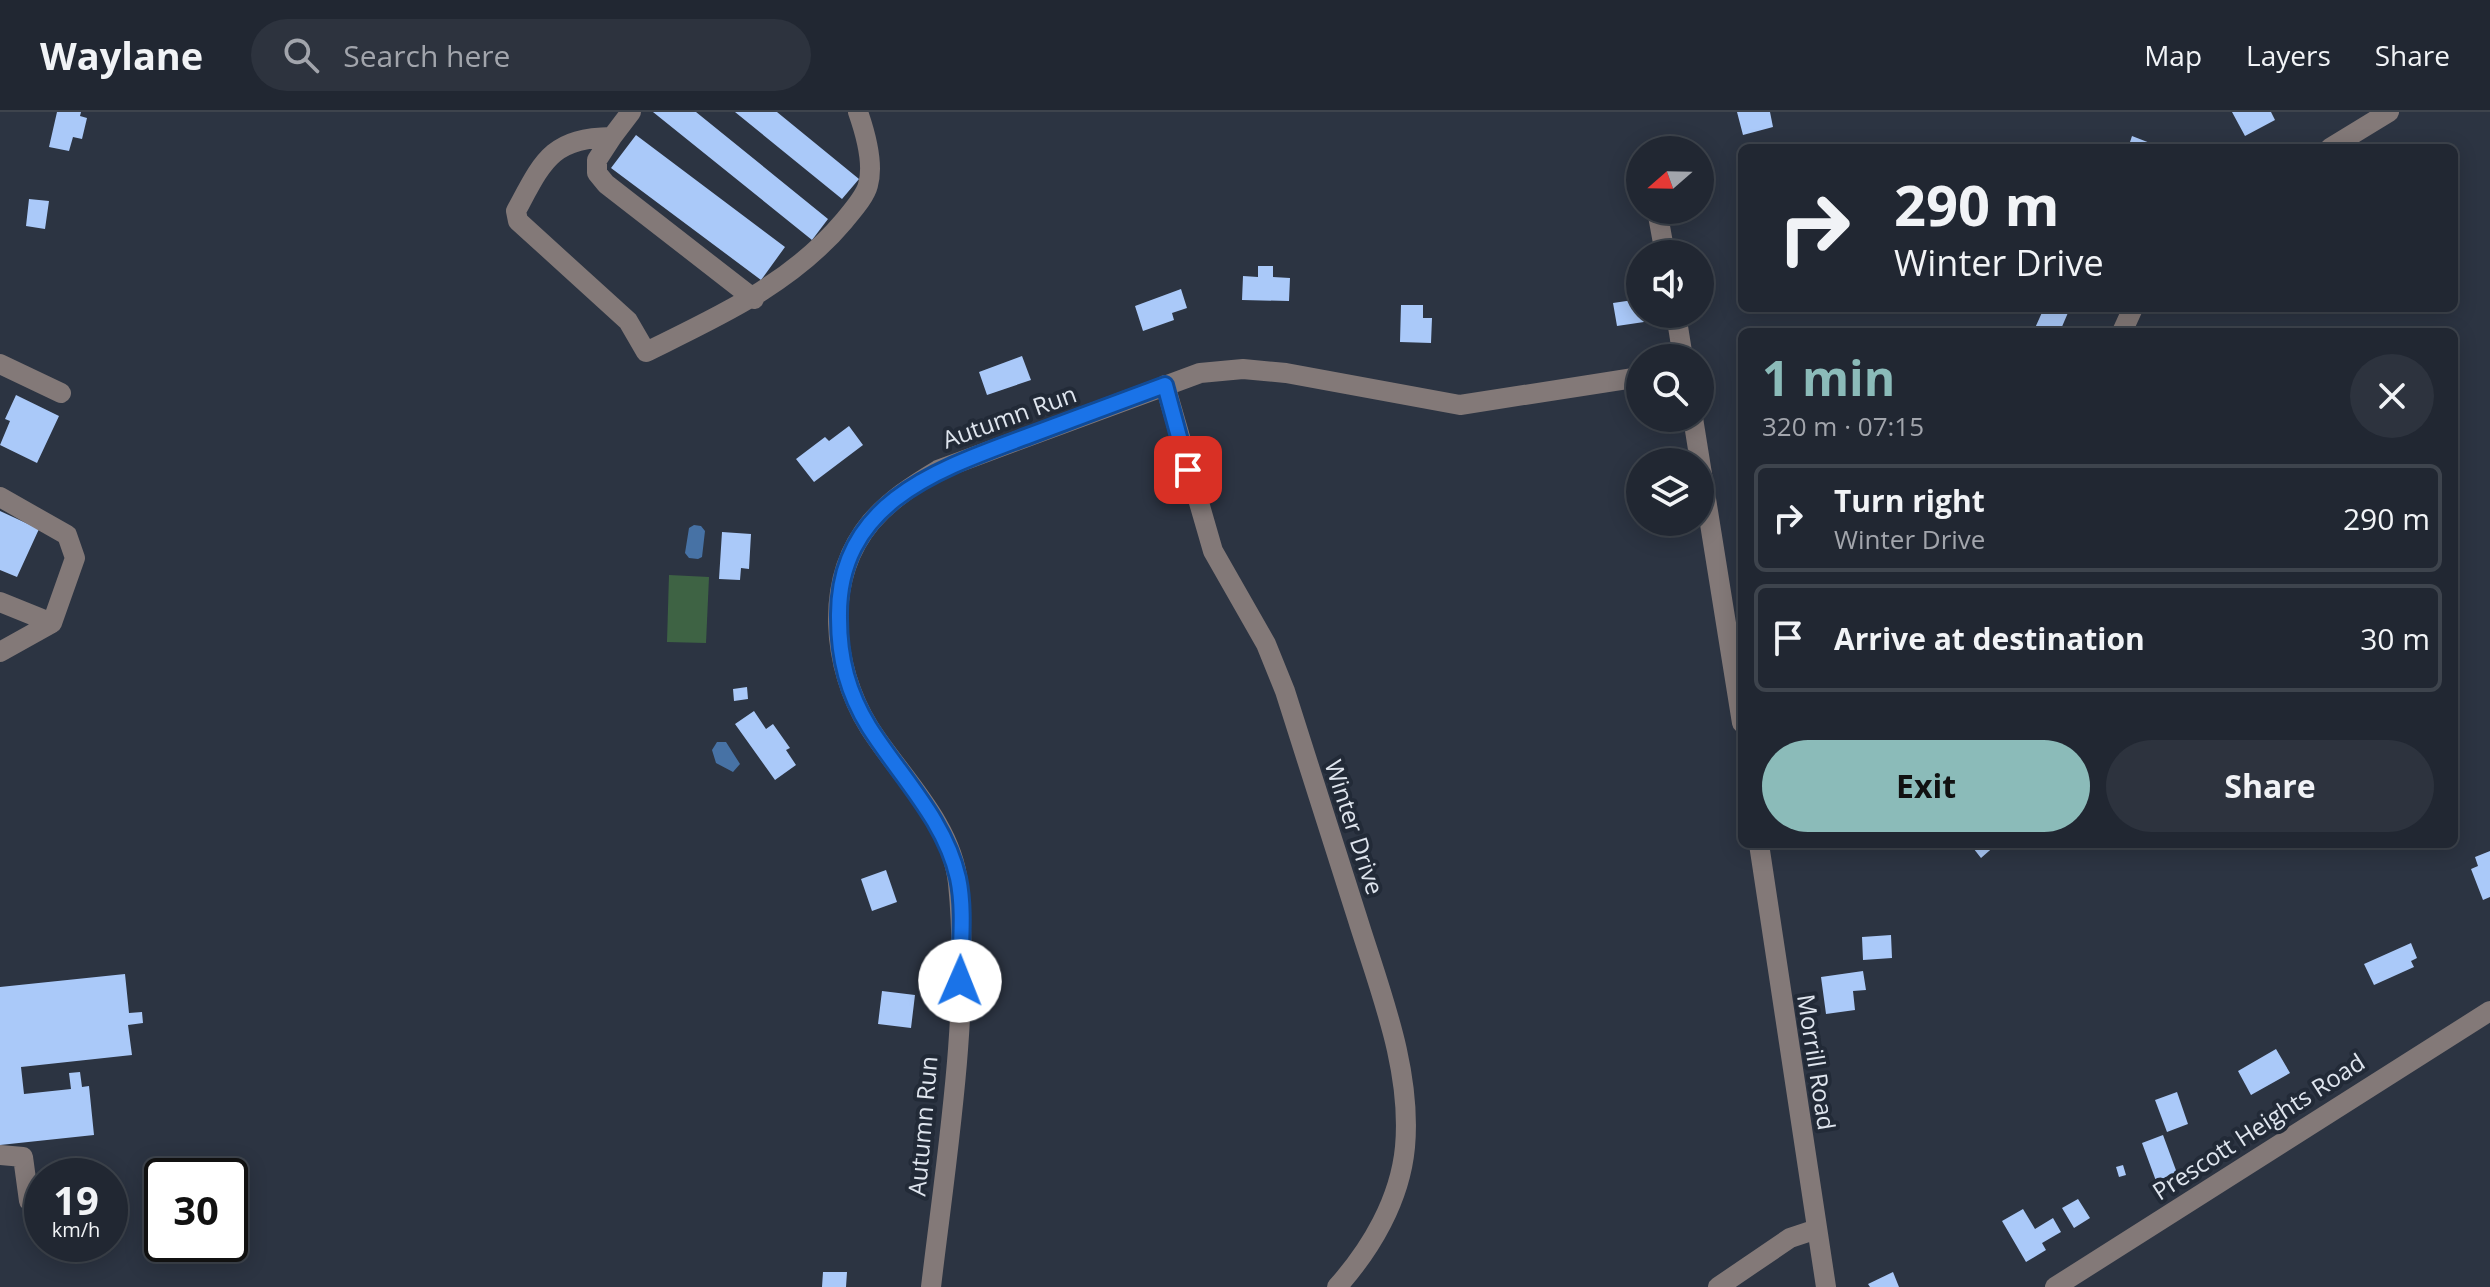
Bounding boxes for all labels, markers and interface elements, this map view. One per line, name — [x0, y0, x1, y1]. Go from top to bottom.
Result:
search box — [251, 19, 811, 91]
text: Waylane — [40, 29, 203, 81]
icon: search — [279, 33, 323, 77]
text: Search here — [343, 35, 510, 76]
text: Map — [2144, 36, 2202, 74]
text: Layers — [2246, 36, 2331, 74]
text: Share — [2375, 36, 2450, 74]
north arrow — [1626, 136, 1714, 224]
map controls — [1626, 136, 1714, 536]
text: 290 m — [1894, 166, 2060, 242]
icon: right — [1762, 176, 1866, 280]
text: Winter Drive — [1894, 238, 2104, 287]
button: sound — [1626, 240, 1714, 328]
button: search — [1626, 344, 1714, 432]
text: 1 min — [1762, 345, 1895, 410]
button: close — [2350, 354, 2434, 438]
street label: Autumn Run — [937, 376, 1081, 456]
text: 320 m · 07:15 — [1762, 408, 1924, 444]
pin — [1154, 436, 1222, 504]
icon: arrive — [1166, 448, 1210, 492]
button: layers — [1626, 448, 1714, 536]
text: Turn right — [1834, 480, 1985, 521]
icon: right — [1766, 496, 1810, 540]
text: 290 m — [2343, 498, 2430, 539]
text: Winter Drive — [1834, 521, 1985, 557]
icon: arrive — [1766, 616, 1810, 660]
text: Arrive at destination — [1834, 618, 2145, 659]
text: 30 m — [2360, 618, 2430, 659]
button: Exit — [1762, 740, 2090, 832]
button: Share — [2106, 740, 2434, 832]
street label: Winter Drive — [1318, 755, 1392, 899]
position arrow — [918, 939, 1002, 1023]
street label: Morrill Road — [1790, 992, 1844, 1132]
street label: Prescott Heights Road — [2145, 1045, 2371, 1207]
street label: Autumn Run — [899, 1055, 945, 1197]
speed limit sign: 30 — [144, 1158, 248, 1262]
text: 19 — [53, 1172, 99, 1227]
text: km/h — [52, 1216, 100, 1243]

